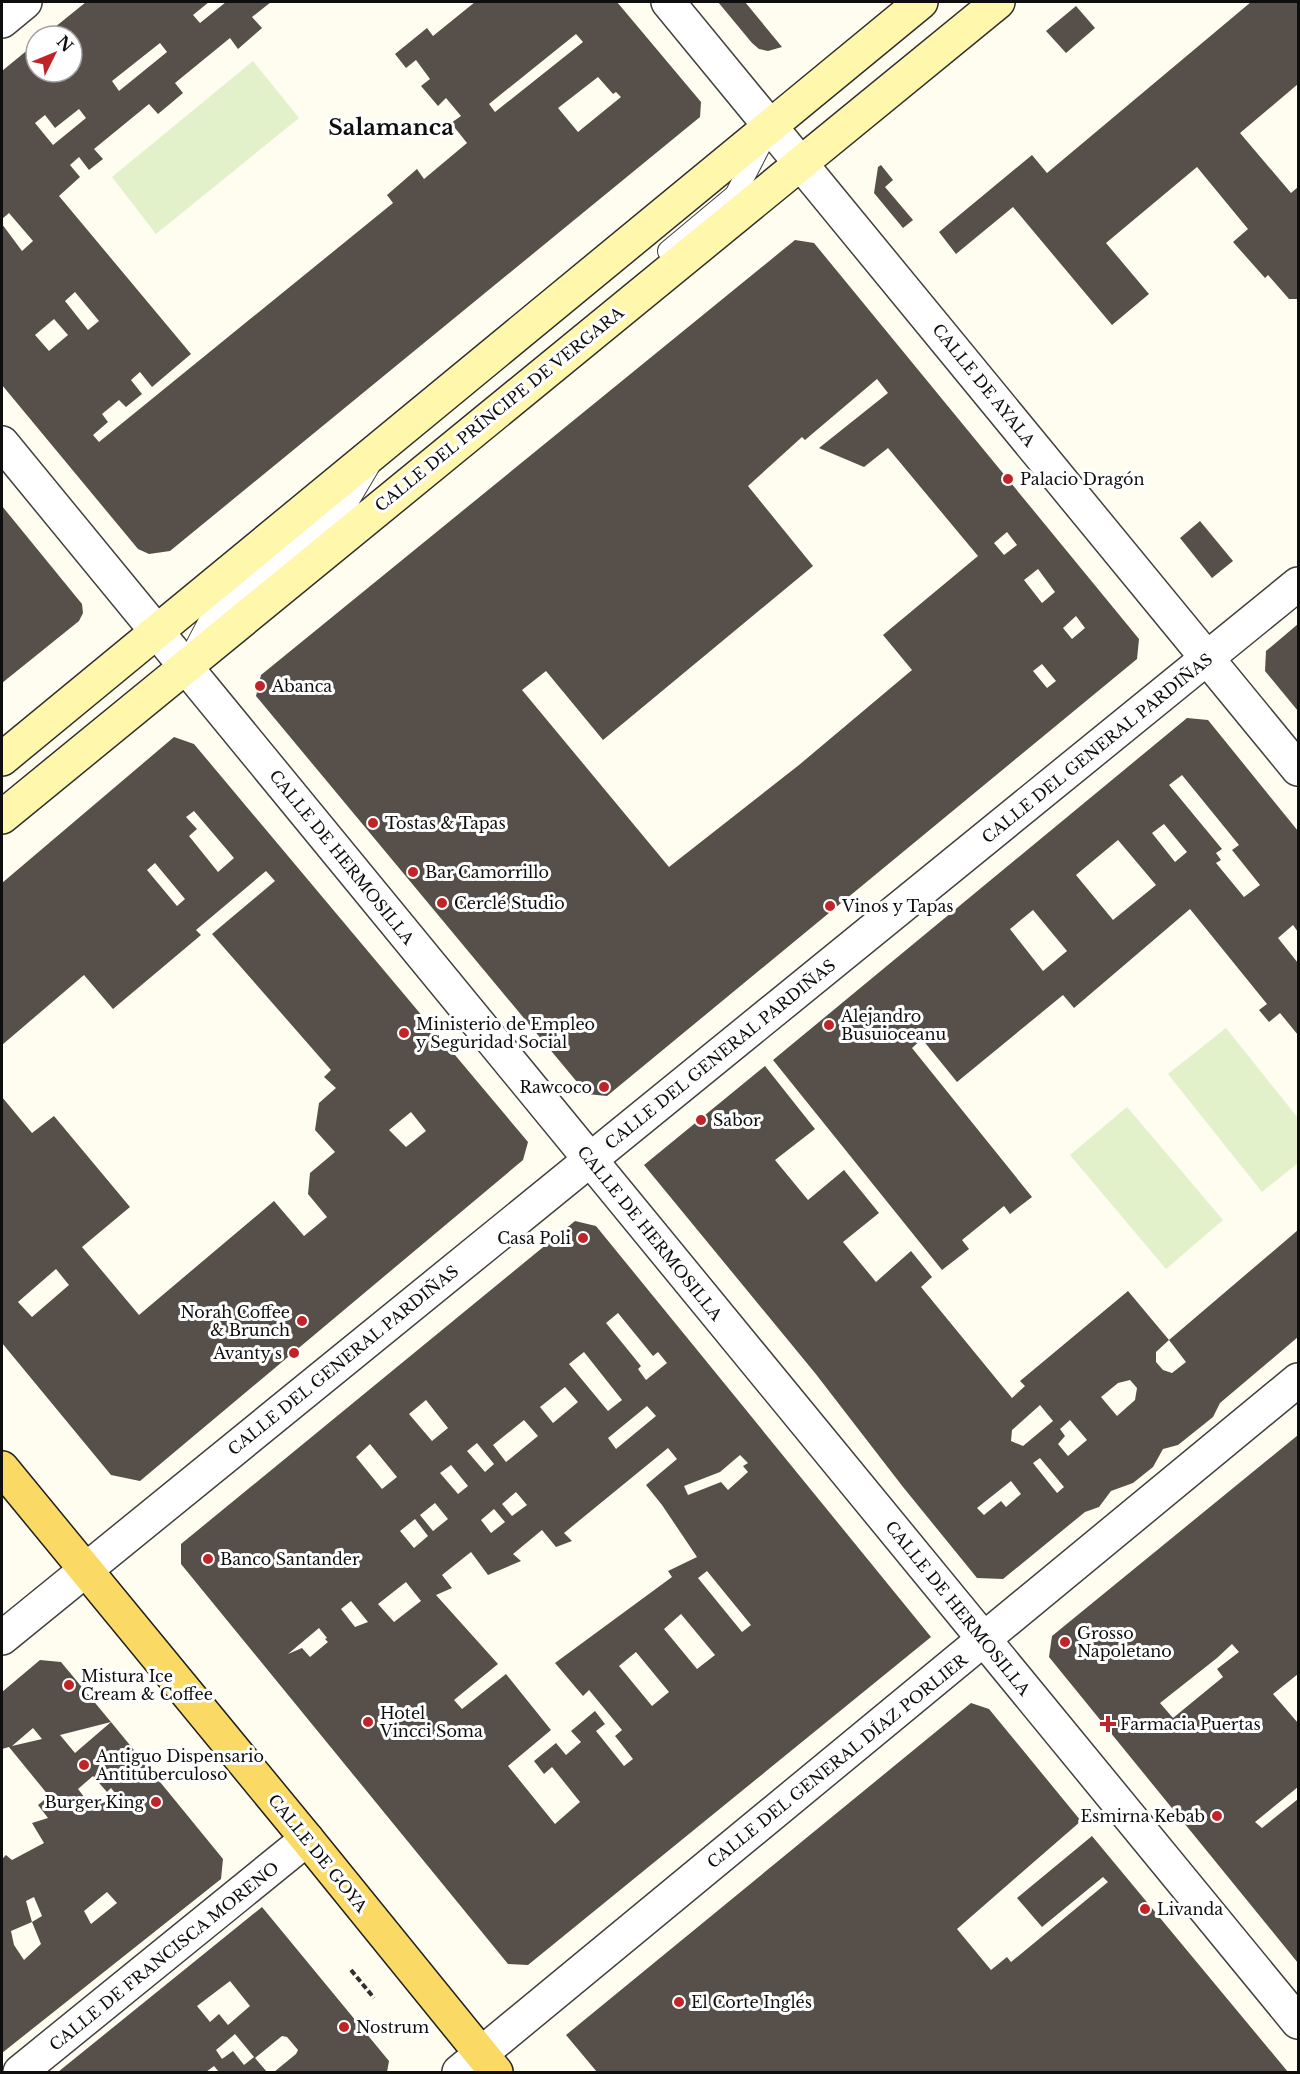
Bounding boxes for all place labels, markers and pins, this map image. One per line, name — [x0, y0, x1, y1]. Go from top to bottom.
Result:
place label: Palacio Dragón — [1020, 469, 1144, 489]
marker: Palacio Dragón — [1001, 472, 1015, 486]
place label: Abanca — [271, 676, 332, 696]
marker: Abanca — [253, 679, 267, 693]
place label: Tostas & Tapas — [385, 813, 506, 833]
marker: Tostas & Tapas — [366, 816, 380, 830]
place label: Bar Camorrillo — [425, 862, 549, 882]
marker: Bar Camorrillo — [406, 865, 420, 879]
place label: Cerclé Studio — [454, 893, 565, 913]
marker: Cerclé Studio — [435, 896, 449, 910]
place label: Vinos y Tapas — [841, 896, 954, 916]
marker: Vinos y Tapas — [823, 899, 837, 913]
place label: Alejandro Busuioceanu — [840, 1006, 946, 1044]
place label: Ministerio de Empleo y Seguridad Social — [416, 1014, 595, 1052]
marker: Alejandro Busuioceanu — [822, 1018, 836, 1032]
marker: Ministerio de Empleo y Seguridad Social — [397, 1026, 411, 1040]
place label: Rawcoco — [519, 1077, 592, 1097]
marker: Rawcoco — [597, 1080, 611, 1094]
place label: Sabor — [713, 1110, 761, 1130]
marker: Sabor — [694, 1113, 708, 1127]
place label: Casa Poli — [497, 1228, 572, 1248]
marker: Casa Poli — [576, 1231, 590, 1245]
place label: Norah Coffee & Brunch — [180, 1302, 290, 1340]
marker: Norah Coffee & Brunch — [295, 1314, 309, 1328]
place label: Avanty s — [212, 1343, 282, 1363]
marker: Avanty s — [287, 1346, 301, 1360]
place label: Banco Santander — [220, 1549, 360, 1569]
marker: Banco Santander — [201, 1552, 215, 1566]
place label: Grosso Napoletano — [1077, 1623, 1172, 1661]
marker: Grosso Napoletano — [1058, 1635, 1072, 1649]
place label: Mistura Ice Cream & Coffee — [81, 1666, 213, 1704]
marker: Mistura Ice Cream & Coffee — [62, 1678, 76, 1692]
place label: Hotel Vincci Soma — [379, 1703, 483, 1741]
place label: Farmacia Puertas — [1120, 1714, 1261, 1734]
marker: Hotel Vincci Soma — [361, 1715, 375, 1729]
marker: Farmacia Puertas — [1101, 1717, 1115, 1731]
place label: Antiguo Dispensario Antituberculoso — [95, 1746, 264, 1784]
marker: Antiguo Dispensario Antituberculoso — [77, 1758, 91, 1772]
place label: Burger King — [44, 1792, 144, 1812]
marker: Burger King — [149, 1795, 163, 1809]
place label: Esmirna Kebab — [1080, 1806, 1205, 1826]
marker: Esmirna Kebab — [1210, 1809, 1224, 1823]
place label: Livanda — [1157, 1899, 1223, 1919]
marker: Livanda — [1138, 1902, 1152, 1916]
place label: El Corte Inglés — [691, 1992, 812, 2012]
marker: El Corte Inglés — [672, 1995, 686, 2009]
place label: Nostrum — [356, 2017, 429, 2037]
marker: Nostrum — [337, 2020, 351, 2034]

